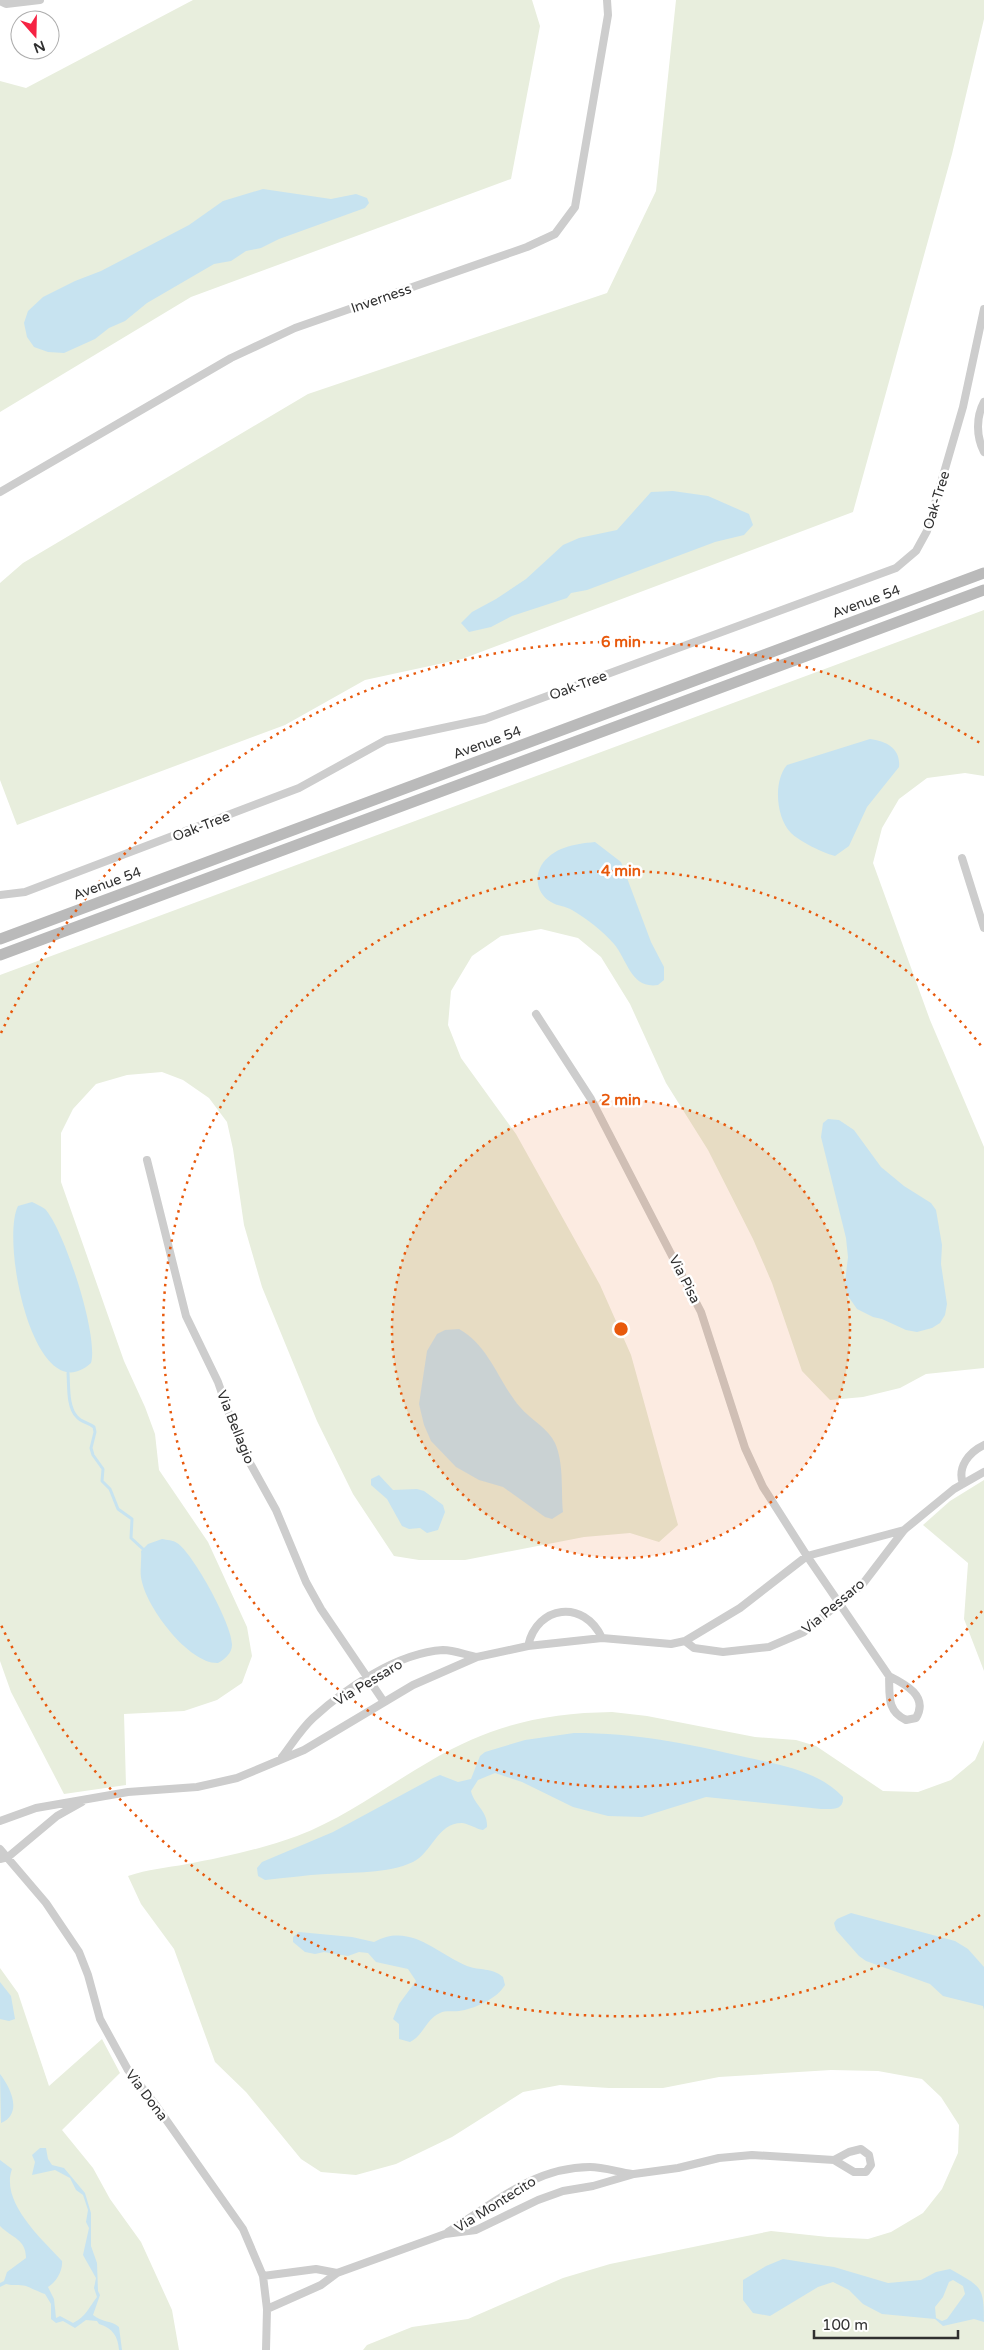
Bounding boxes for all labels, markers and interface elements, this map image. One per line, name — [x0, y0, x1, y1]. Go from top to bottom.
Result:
north arrow — [10, 10, 60, 60]
text: N — [31, 37, 47, 57]
street label: Inverness — [349, 280, 414, 317]
street label: Oak-Tree — [920, 469, 953, 531]
street label: Avenue 54 — [830, 581, 903, 622]
text: 6 min — [601, 633, 641, 651]
street label: Oak-Tree — [547, 667, 609, 704]
street label: Avenue 54 — [451, 722, 524, 763]
street label: Oak-Tree — [170, 808, 232, 845]
text: 4 min — [601, 862, 641, 880]
street label: Avenue 54 — [71, 863, 144, 904]
text: 2 min — [601, 1091, 641, 1109]
street label: Via Pisa — [665, 1252, 704, 1306]
centre of rings — [612, 1320, 630, 1338]
street label: Via Bellagio — [213, 1388, 258, 1466]
street label: Via Pessaro — [798, 1575, 868, 1638]
street label: Via Pessaro — [331, 1655, 406, 1709]
street label: Via Dona — [122, 2066, 171, 2124]
street label: Via Montecito — [451, 2173, 539, 2236]
scale bar — [814, 2308, 958, 2340]
text: 100 m — [822, 2316, 868, 2334]

